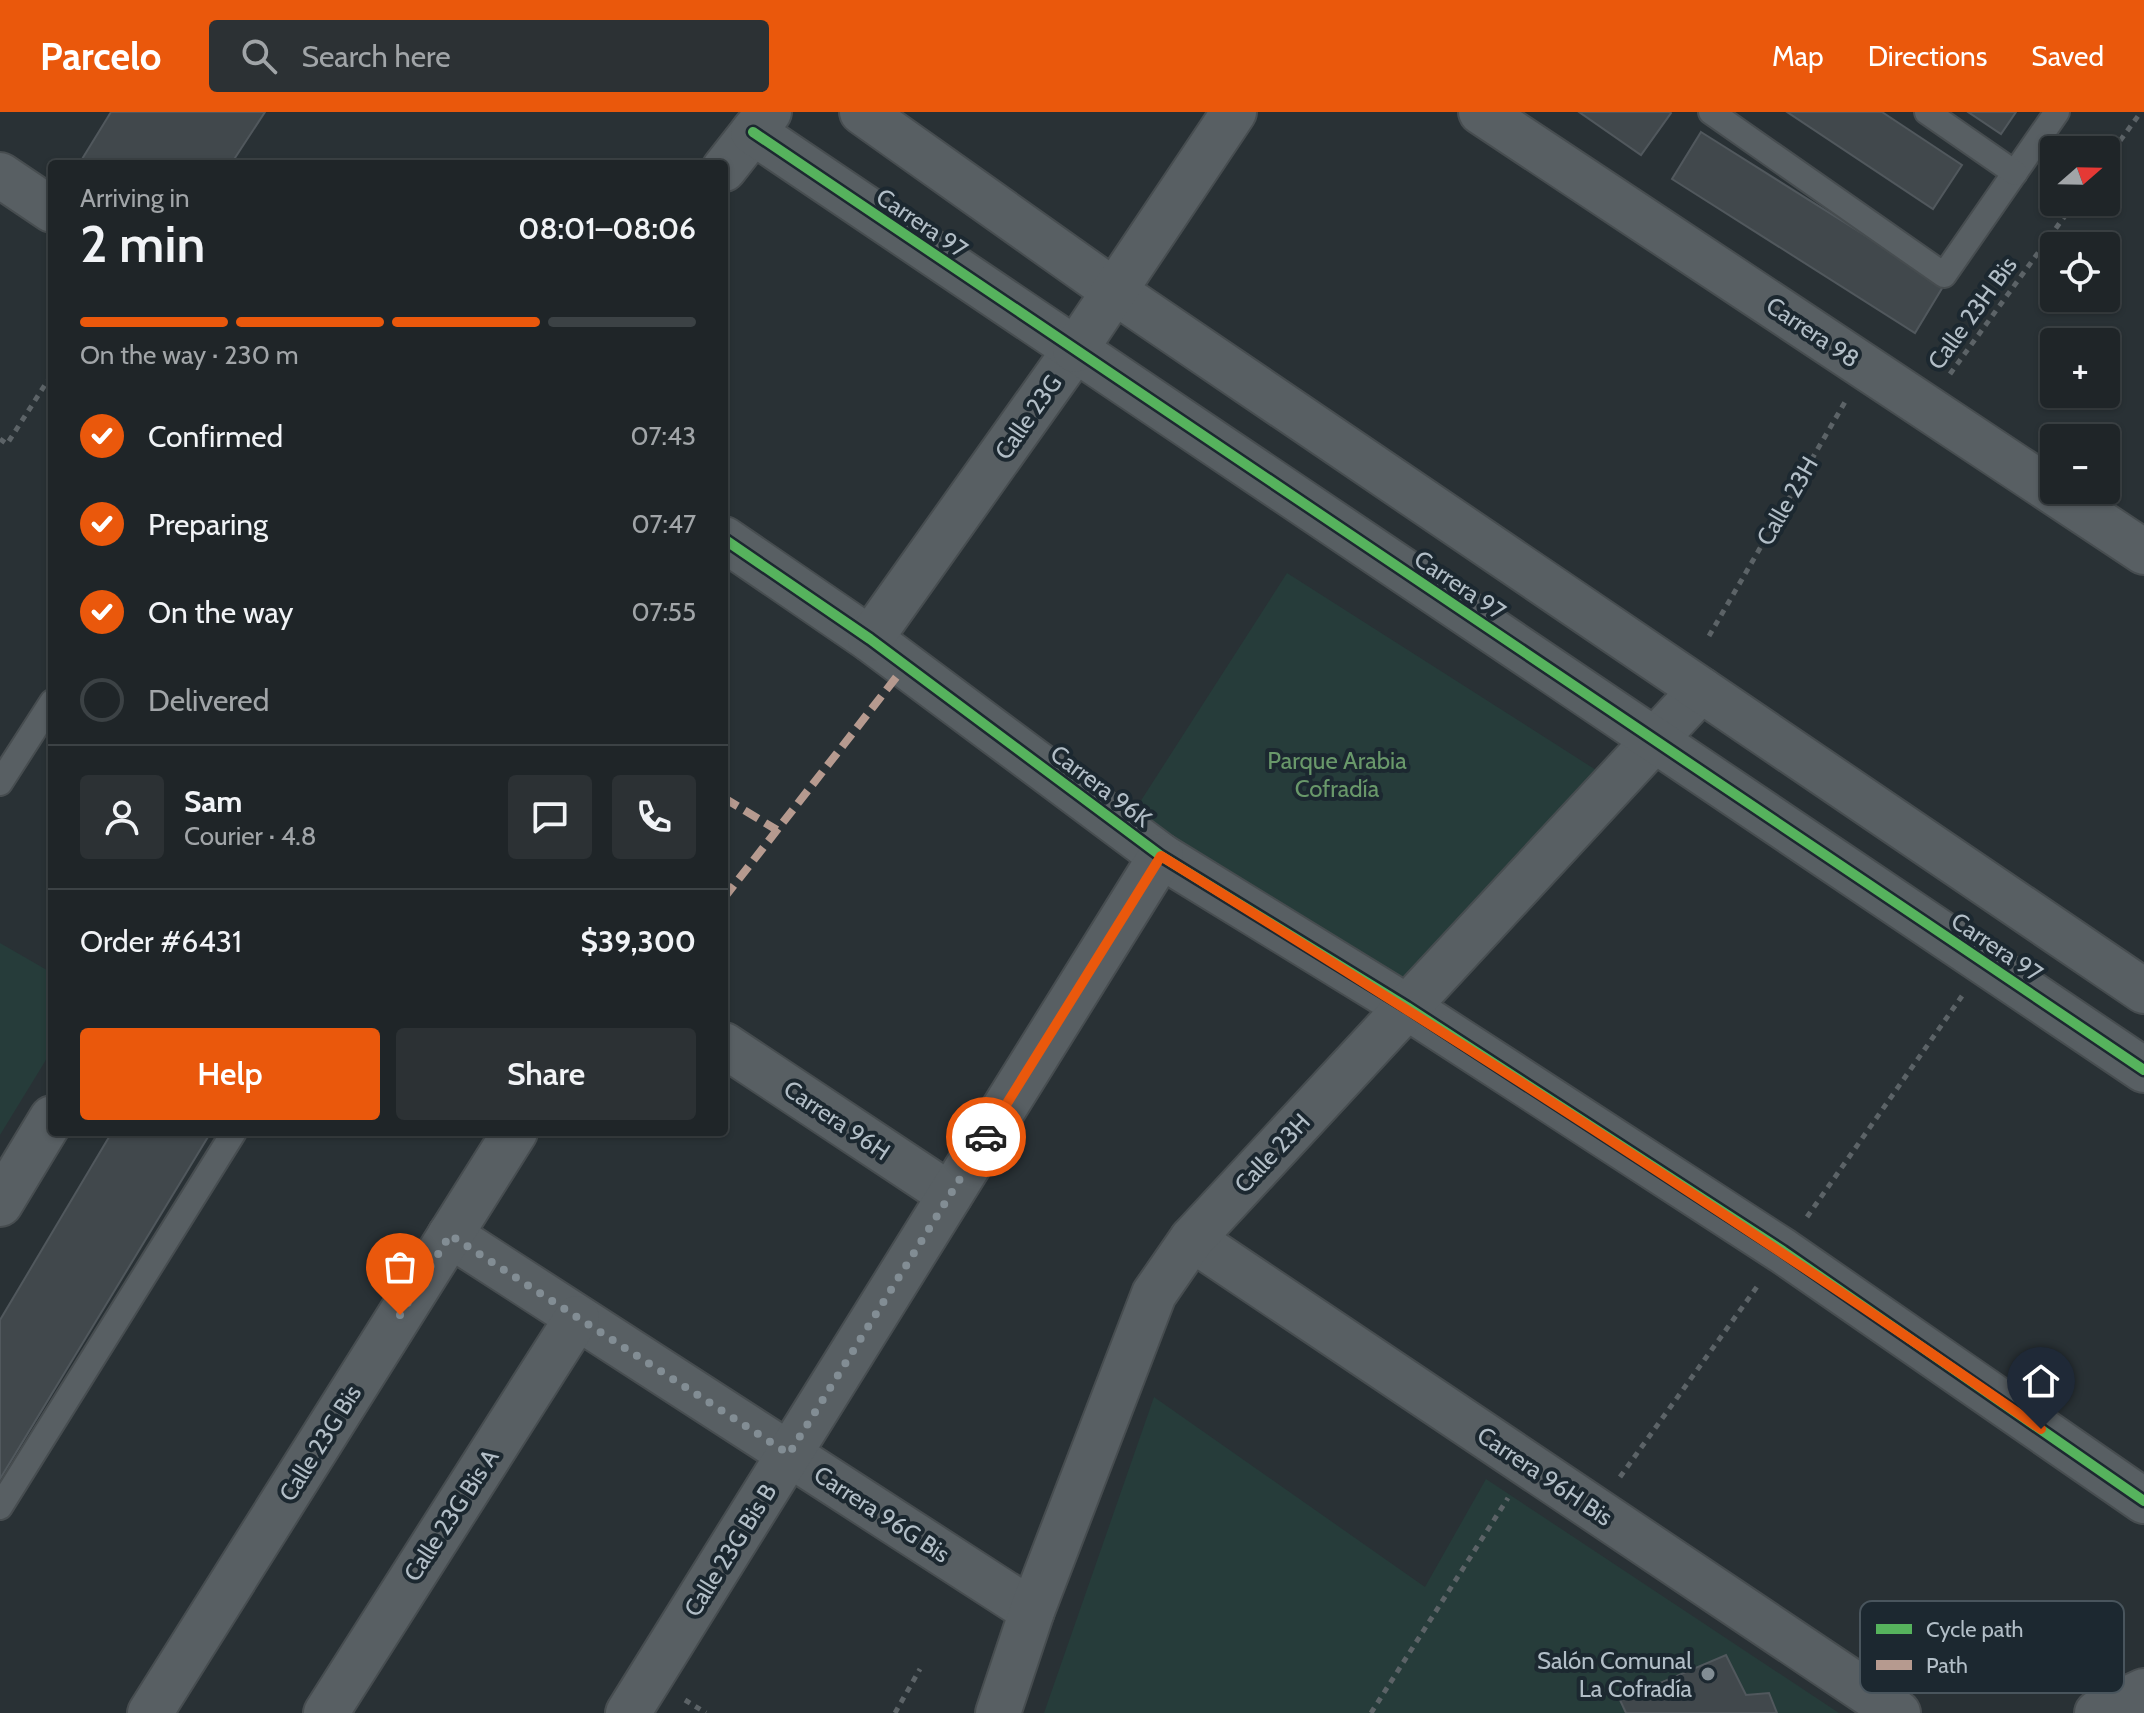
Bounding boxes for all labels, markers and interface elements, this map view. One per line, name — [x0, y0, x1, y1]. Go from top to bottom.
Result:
search box — [209, 20, 769, 92]
text: Parcelo — [40, 33, 161, 80]
icon: search — [237, 34, 281, 78]
text: Search here — [301, 38, 451, 75]
text: Map — [1772, 39, 1824, 73]
text: Directions — [1868, 39, 1987, 73]
text: Saved — [2031, 39, 2104, 73]
north arrow — [2040, 136, 2120, 216]
map controls — [2040, 136, 2120, 504]
text: Arriving in — [80, 182, 190, 214]
street label: Carrera 97 — [871, 182, 973, 264]
text: 08:01–08:06 — [518, 210, 696, 247]
text: 2 min — [80, 212, 205, 275]
button: locate — [2040, 232, 2120, 312]
street label: Calle 23H Bis — [1921, 251, 2023, 375]
street label: Carrera 98 — [1761, 290, 1865, 374]
button: + — [2040, 328, 2120, 408]
text: On the way · 230 m — [80, 339, 298, 371]
street label: Calle 23G — [988, 369, 1068, 465]
icon: check — [80, 414, 124, 458]
text: Confirmed — [148, 418, 283, 455]
text: 07:43 — [631, 420, 696, 452]
button: − — [2040, 424, 2120, 504]
street label: Calle 23H — [1750, 451, 1824, 551]
icon: check — [80, 502, 124, 546]
text: Preparing — [148, 506, 268, 543]
text: 07:47 — [632, 508, 696, 540]
street label: Carrera 97 — [1409, 544, 1511, 626]
icon: check — [80, 590, 124, 634]
text: On the way — [148, 594, 293, 631]
text: 07:55 — [632, 596, 696, 628]
text: Delivered — [148, 682, 269, 719]
street label: Carrera 96K — [1045, 739, 1157, 834]
park label: Parque Arabia Cofradía — [1267, 746, 1407, 803]
button: person — [80, 775, 164, 859]
button: chat — [508, 775, 592, 859]
button: phone — [612, 775, 696, 859]
text: Sam — [184, 783, 242, 820]
text: Courier · 4.8 — [184, 820, 317, 852]
street label: Carrera 97 — [1946, 906, 2048, 988]
text: Order #6431 — [80, 923, 242, 960]
text: $39,300 — [581, 923, 696, 960]
button: Help — [80, 1028, 380, 1120]
button: Share — [396, 1028, 696, 1120]
street label: Carrera 96H — [778, 1074, 896, 1166]
courier — [946, 1097, 1026, 1177]
street label: Calle 23H — [1228, 1107, 1316, 1199]
icon: car — [964, 1115, 1008, 1159]
pin — [366, 1233, 434, 1315]
icon: bag — [378, 1245, 422, 1289]
pin — [2007, 1347, 2075, 1429]
icon: home — [2019, 1359, 2063, 1403]
street label: Calle 23G Bis — [273, 1380, 367, 1506]
street label: Carrera 96H Bis — [1472, 1420, 1618, 1532]
street label: Calle 23G Bis A — [398, 1443, 505, 1587]
street label: Carrera 96G Bis — [809, 1459, 955, 1569]
street label: Calle 23G Bis B — [678, 1478, 782, 1622]
legend — [1860, 1601, 2124, 1693]
text: Cycle path — [1926, 1616, 2024, 1643]
place label: Salón Comunal La Cofradía — [1537, 1646, 1692, 1703]
text: Path — [1926, 1652, 1968, 1679]
marker: Salón Comunal La Cofradía — [1699, 1665, 1717, 1683]

